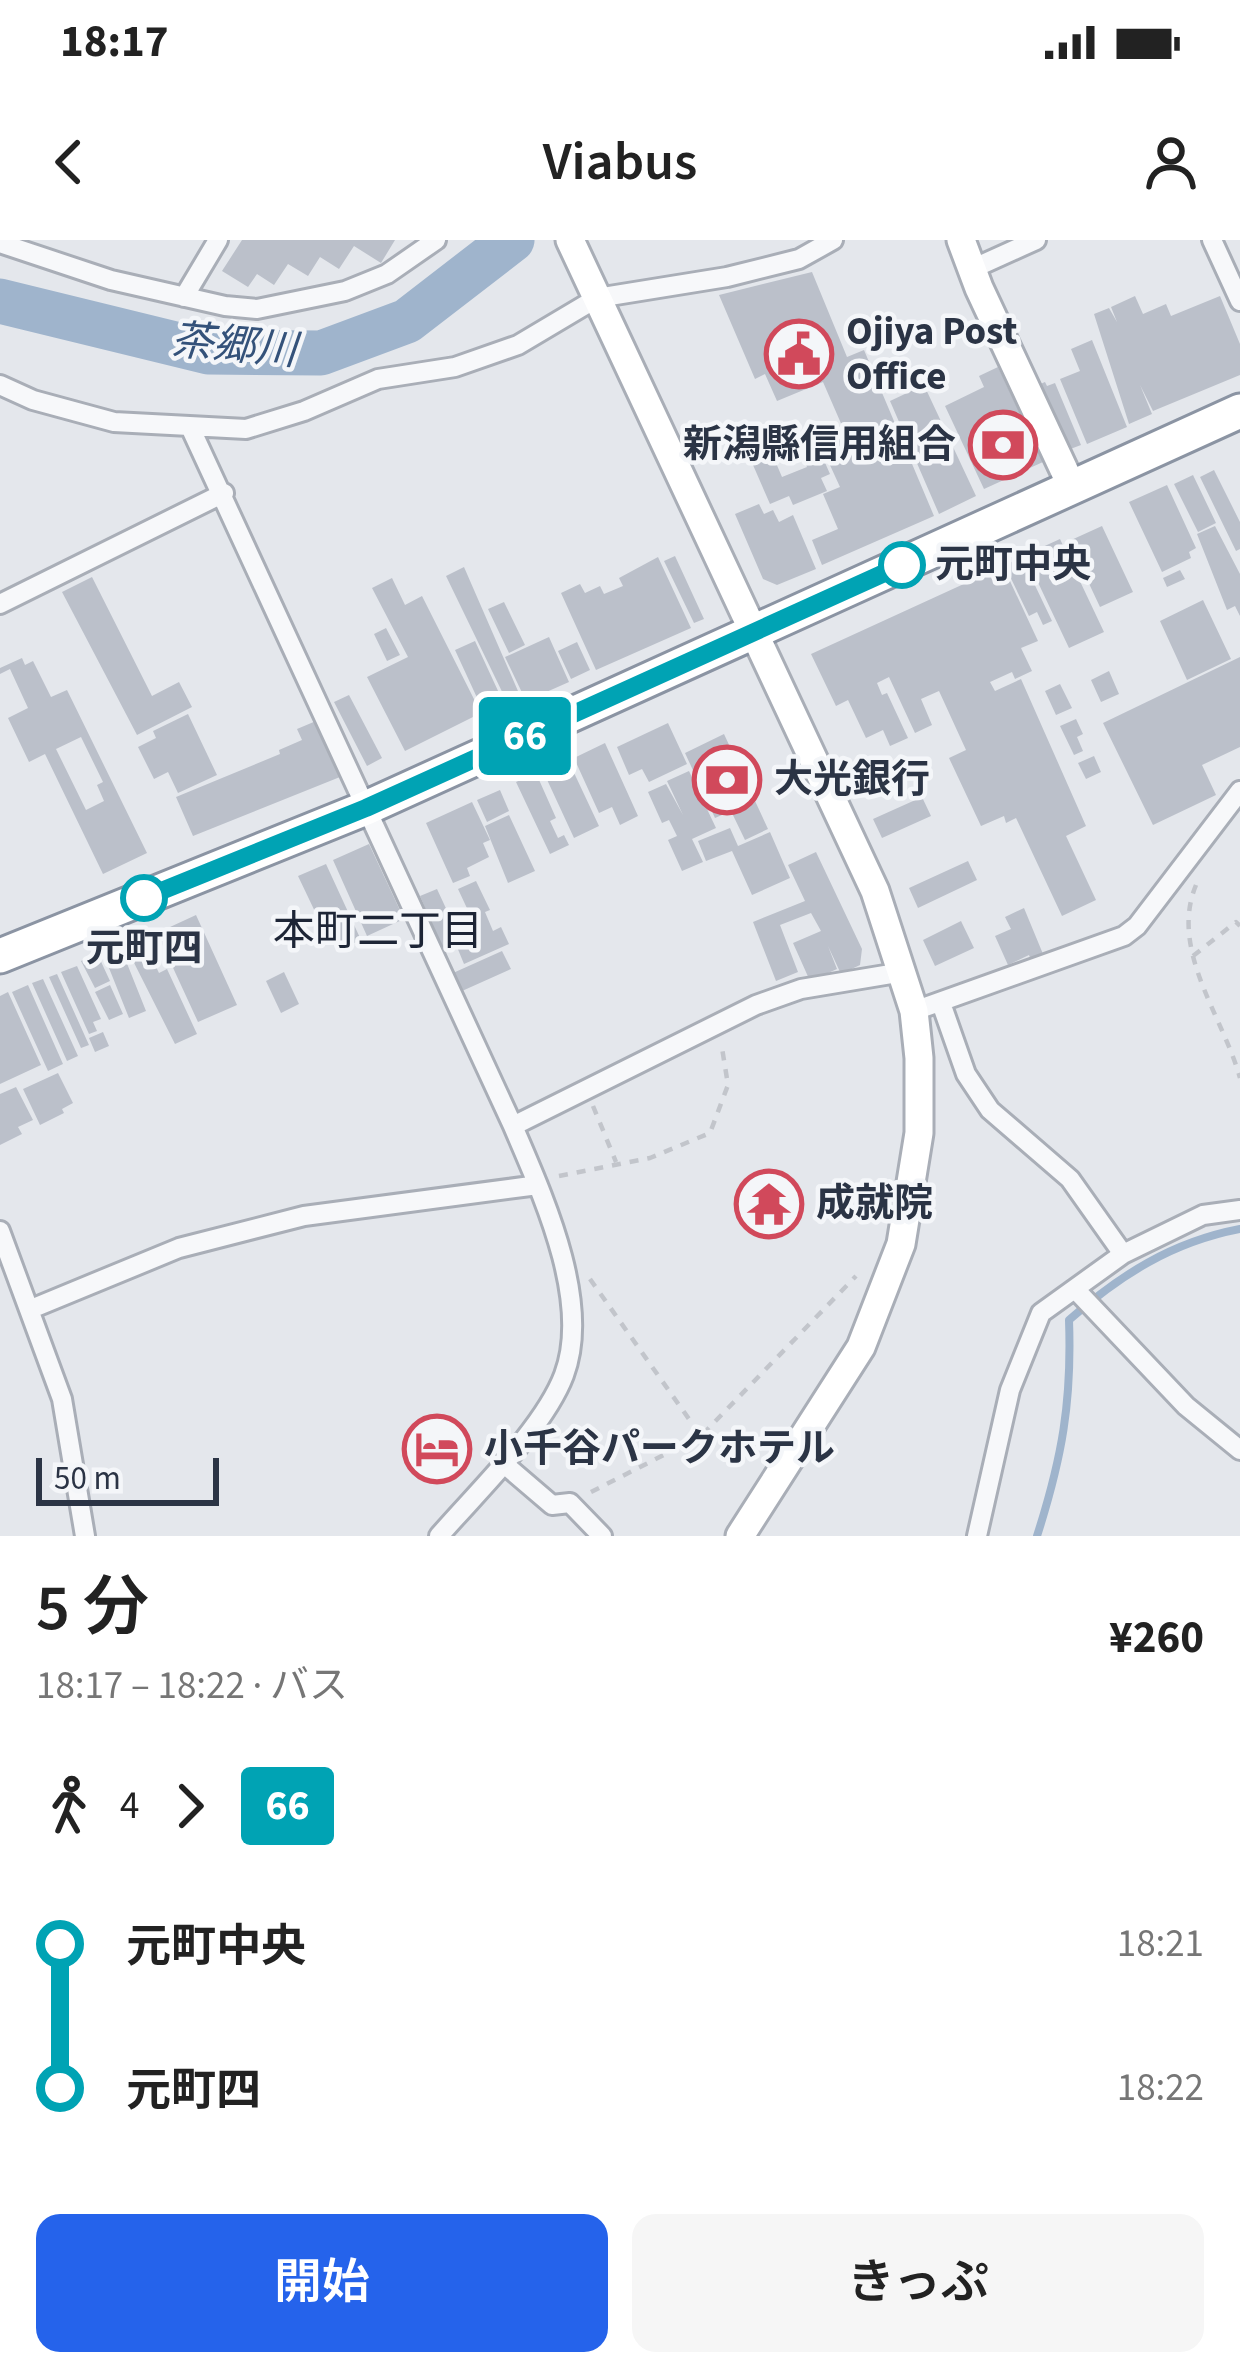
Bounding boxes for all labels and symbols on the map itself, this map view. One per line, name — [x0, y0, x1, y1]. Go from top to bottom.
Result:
place label: Ojiya Post Office — [846, 304, 1018, 405]
water label: 茶郷川 — [169, 311, 303, 382]
public building icon: Ojiya Post Office — [764, 319, 834, 389]
bank icon: 新潟縣信用組合 — [968, 410, 1038, 480]
place label: 新潟縣信用組合 — [683, 417, 956, 473]
place label: 元町中央 — [935, 537, 1091, 593]
marker: 元町中央 — [880, 543, 924, 587]
line badge: 66 — [471, 697, 579, 775]
bank icon: 大光銀行 — [692, 745, 762, 815]
place label: 大光銀行 — [774, 752, 930, 808]
marker: 元町四 — [122, 876, 166, 920]
district label: 本町二丁目 — [273, 902, 483, 962]
place label: 元町四 — [85, 921, 203, 977]
temple icon: 成就院 — [734, 1169, 804, 1239]
place label: 成就院 — [816, 1176, 933, 1232]
hotel icon: 小千谷パークホテル — [402, 1414, 472, 1484]
place label: 小千谷パークホテル — [484, 1421, 835, 1477]
scale bar — [36, 1452, 219, 1505]

